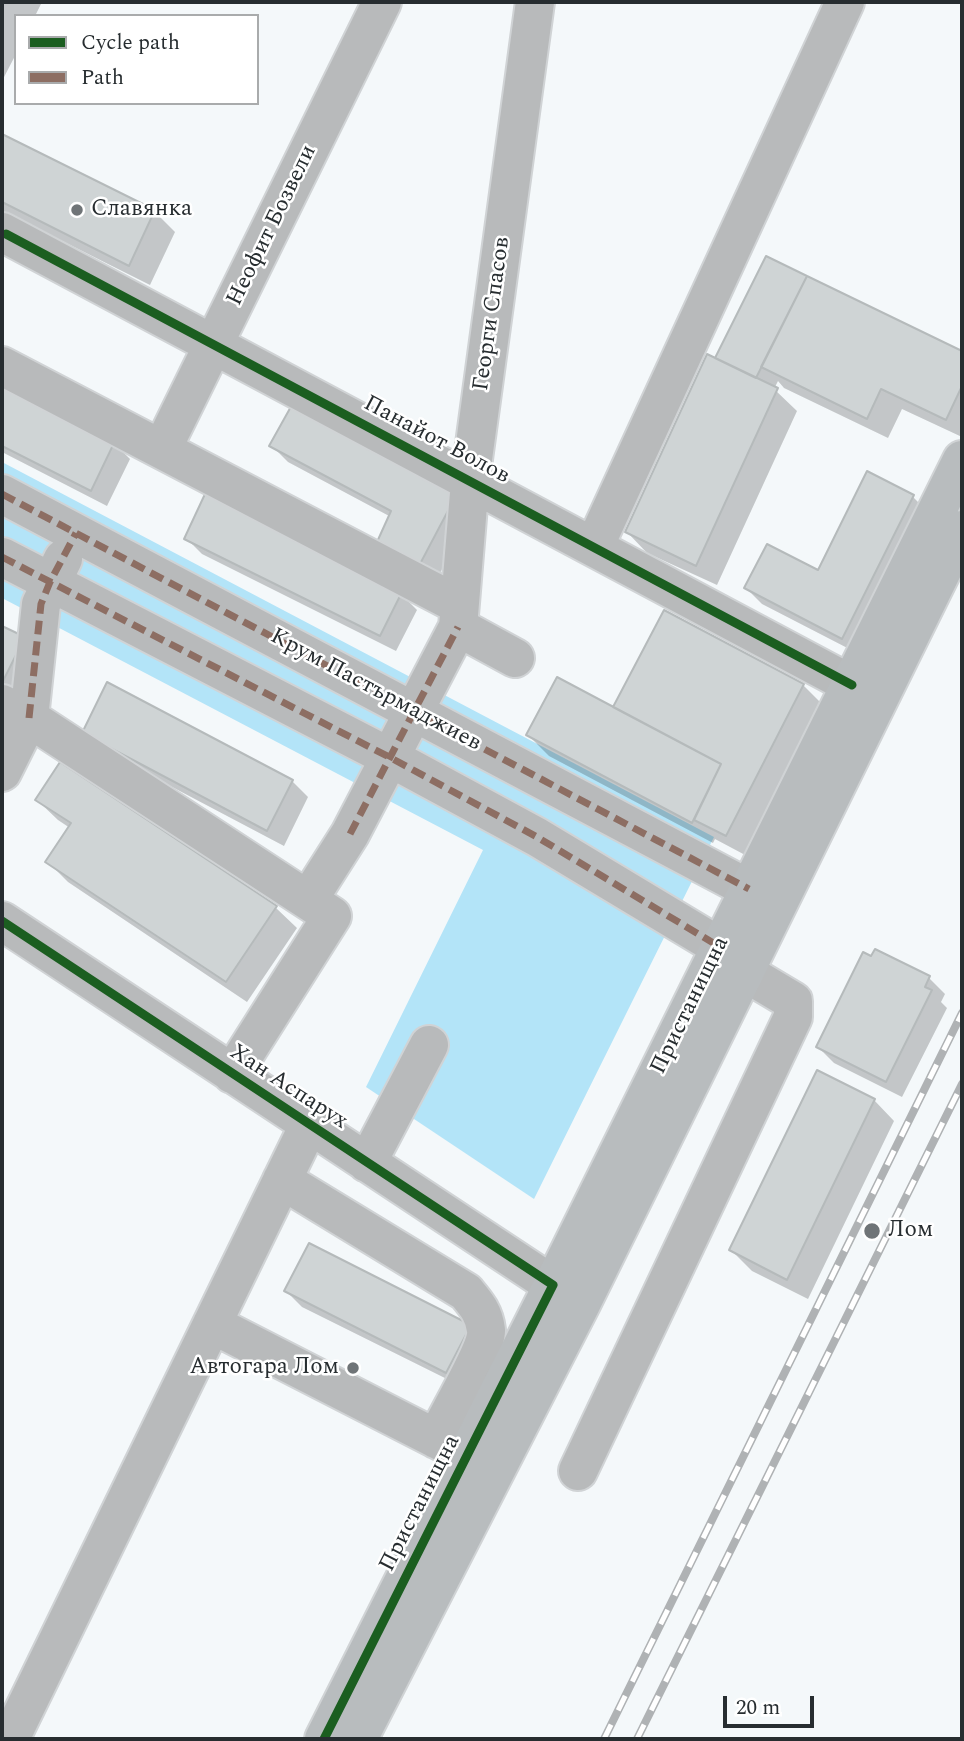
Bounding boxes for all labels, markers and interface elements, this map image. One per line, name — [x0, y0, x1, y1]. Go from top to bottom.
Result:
legend — [14, 14, 259, 105]
text: Cycle path — [81, 27, 180, 59]
text: Path — [81, 62, 124, 94]
street label: Неофит Бозвели — [222, 141, 324, 311]
place label: Славянка — [91, 196, 192, 224]
marker: Славянка — [69, 202, 85, 218]
street label: Георги Спасов — [469, 235, 517, 393]
street label: Панайот Волов — [358, 391, 514, 491]
street label: Крум Пастърмаджиев — [265, 624, 485, 758]
street label: Пристанищна — [646, 933, 736, 1079]
street label: Хан Аспарух — [224, 1040, 352, 1136]
place label: Лом — [888, 1217, 933, 1245]
marker: Лом — [862, 1221, 882, 1241]
place label: Автогара Лом — [189, 1354, 339, 1382]
marker: Автогара Лом — [345, 1360, 361, 1376]
street label: Пристанищна — [375, 1431, 467, 1577]
scale bar — [726, 1682, 817, 1726]
text: 20 m — [736, 1692, 780, 1724]

